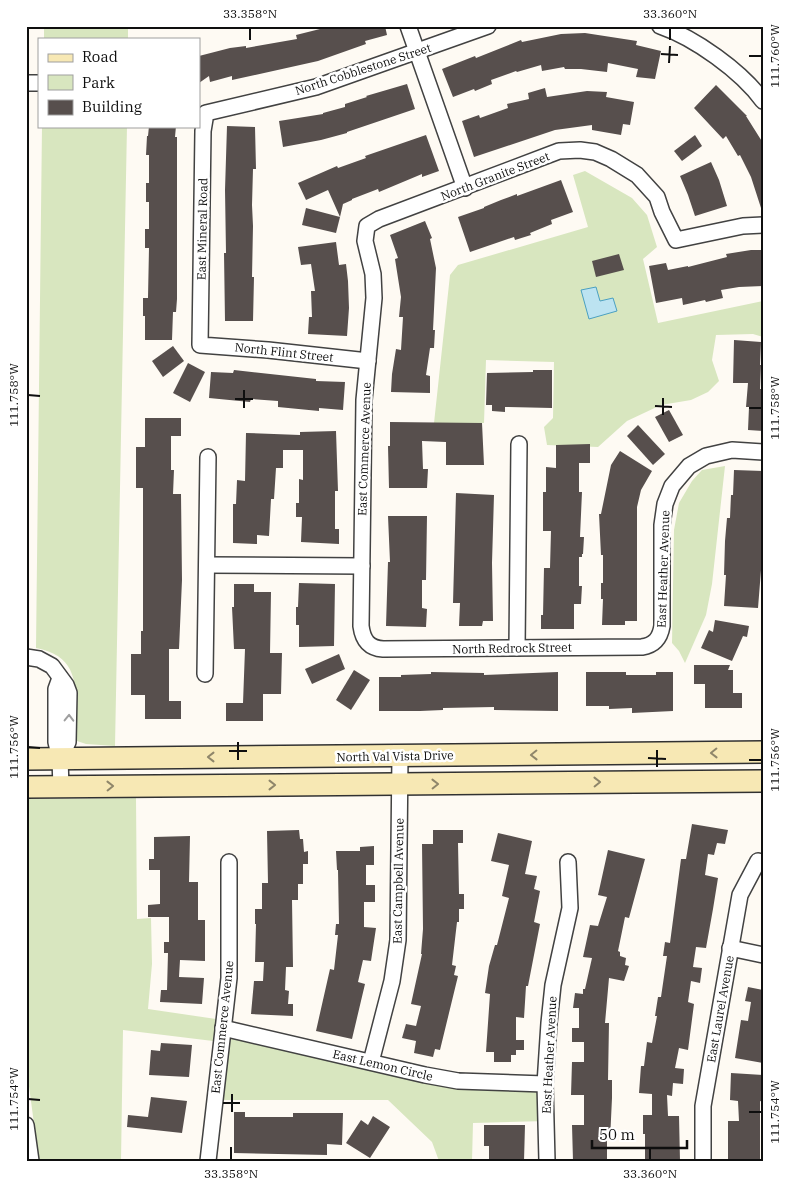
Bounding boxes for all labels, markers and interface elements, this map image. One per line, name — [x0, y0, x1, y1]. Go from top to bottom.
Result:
text: 33.358°N — [223, 6, 277, 21]
text: 33.360°N — [643, 6, 697, 21]
text: 111.760°W — [767, 24, 782, 88]
legend — [38, 38, 200, 128]
street label: North Cobblestone Street — [293, 40, 433, 98]
text: Road — [82, 47, 118, 66]
text: Park — [82, 73, 115, 92]
text: Building — [82, 97, 142, 116]
street label: North Granite Street — [439, 148, 551, 204]
street label: East Mineral Road — [194, 178, 210, 280]
street label: North Flint Street — [234, 339, 334, 365]
text: 111.758°W — [6, 363, 21, 427]
text: 111.758°W — [767, 376, 782, 440]
street label: East Commerce Avenue — [354, 382, 374, 516]
street label: East Heather Avenue — [653, 510, 673, 628]
street label: North Redrock Street — [452, 639, 572, 657]
one-way arrow — [64, 714, 74, 722]
text: 111.756°W — [6, 715, 21, 779]
text: 111.756°W — [767, 728, 782, 792]
street label: North Val Vista Drive — [336, 747, 454, 765]
one-way arrow — [710, 748, 718, 758]
one-way arrow — [530, 749, 538, 760]
one-way arrow — [207, 752, 215, 763]
one-way arrow — [594, 777, 601, 787]
one-way arrow — [431, 779, 439, 789]
one-way arrow — [268, 780, 276, 790]
one-way arrow — [106, 781, 114, 791]
street label: East Campbell Avenue — [389, 818, 407, 944]
street label: East Laurel Avenue — [703, 954, 737, 1064]
street label: East Commerce Avenue — [208, 960, 236, 1094]
street label: East Heather Avenue — [538, 996, 560, 1114]
street label: East Lemon Circle — [331, 1046, 435, 1084]
text: 111.754°W — [6, 1067, 21, 1131]
text: 111.754°W — [767, 1080, 782, 1144]
scale bar — [592, 1117, 686, 1149]
text: 50 m — [599, 1125, 635, 1144]
text: 33.358°N — [204, 1166, 258, 1181]
text: 33.360°N — [623, 1166, 677, 1181]

